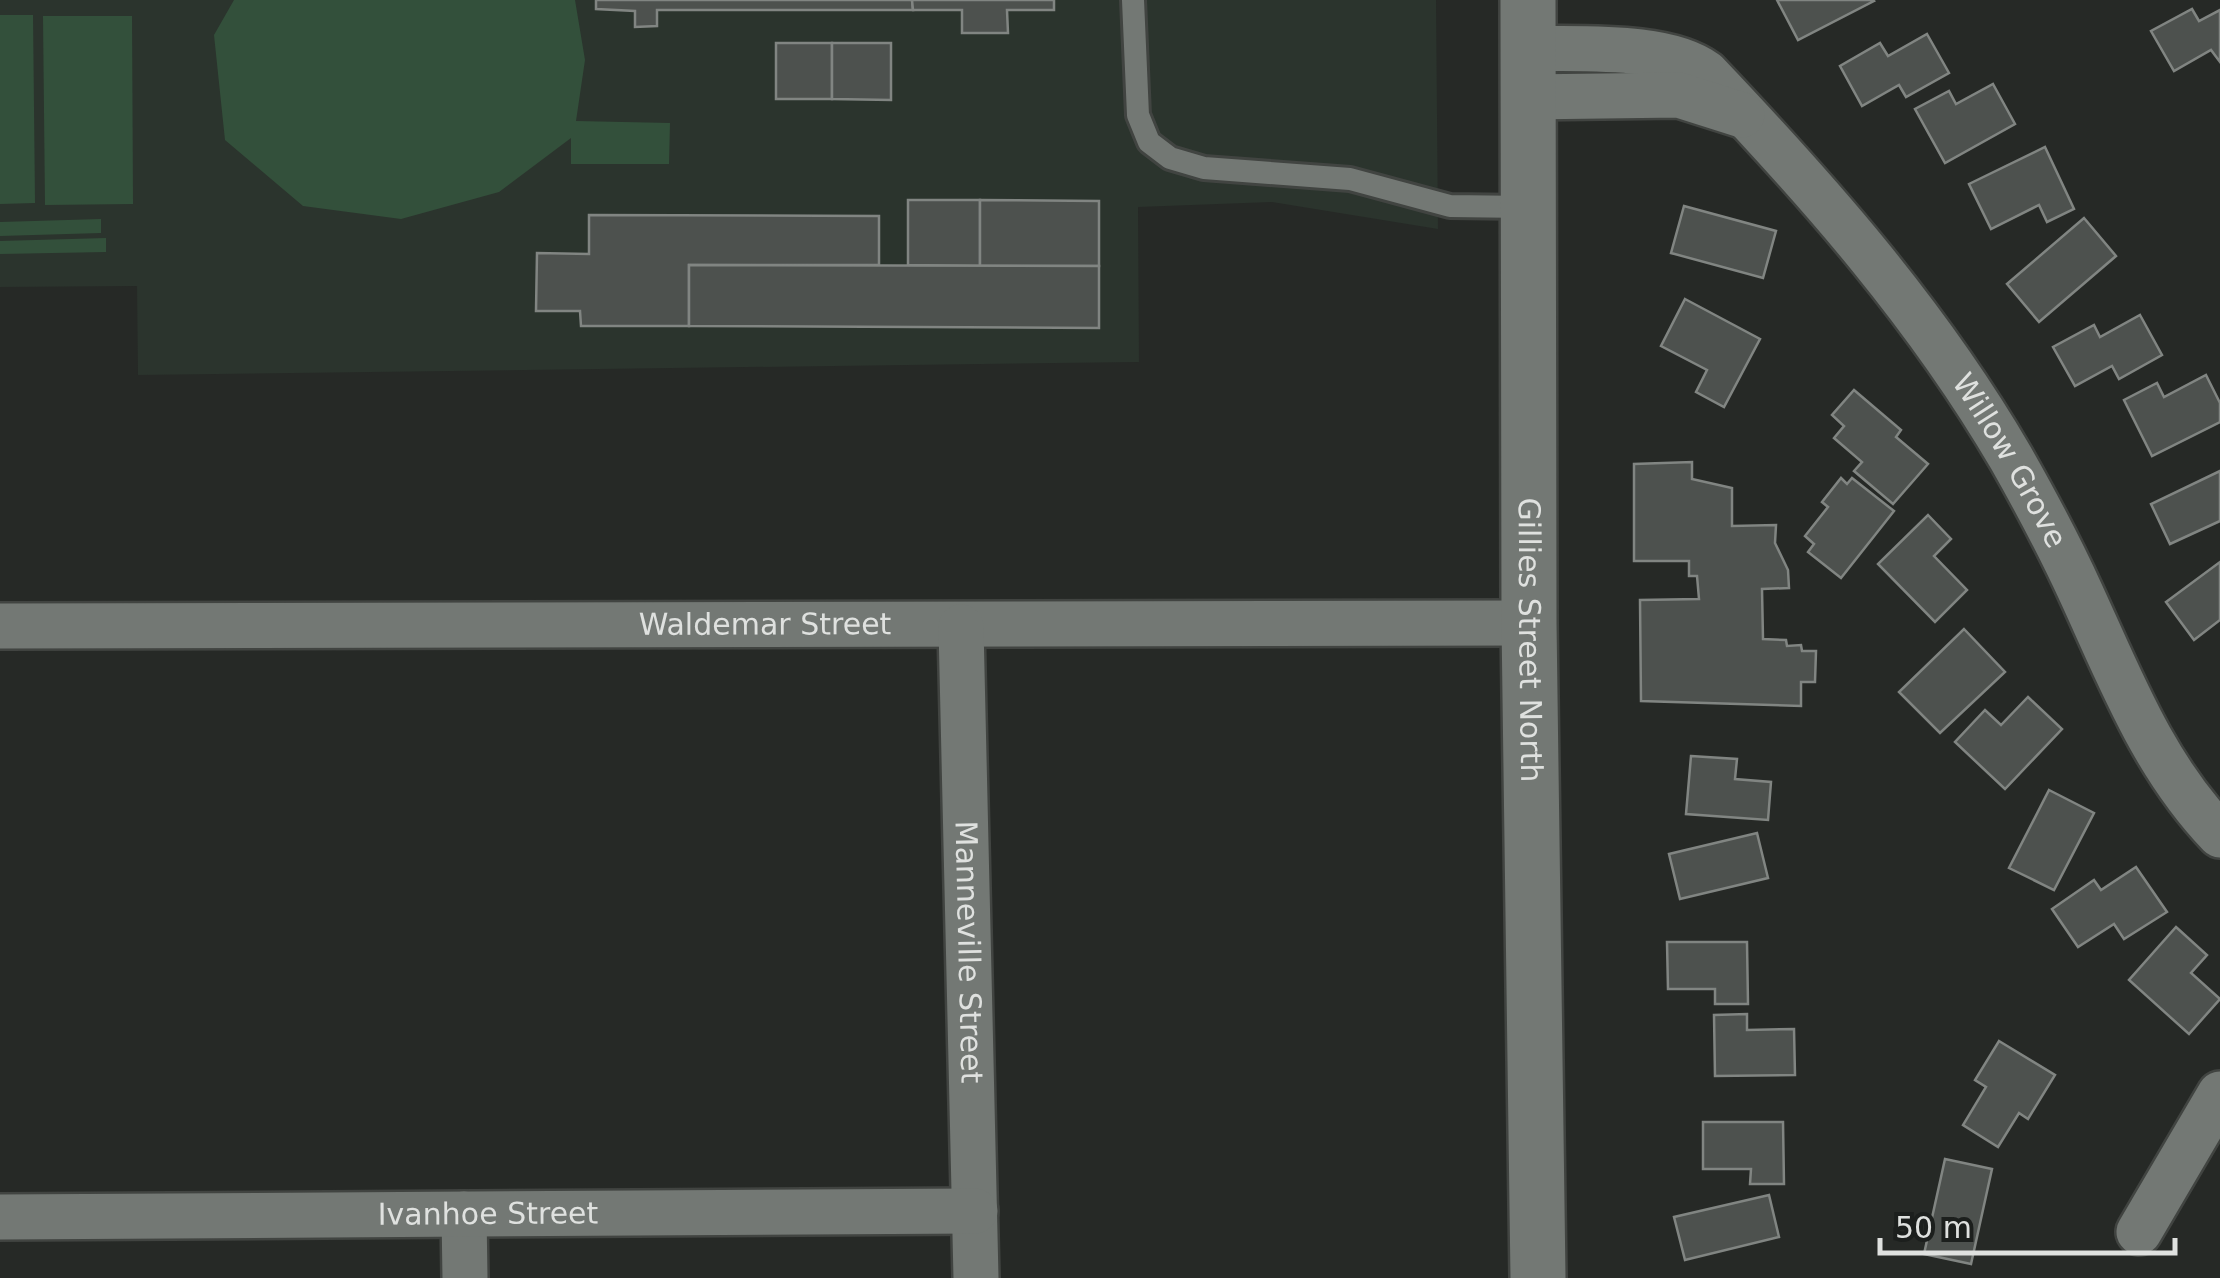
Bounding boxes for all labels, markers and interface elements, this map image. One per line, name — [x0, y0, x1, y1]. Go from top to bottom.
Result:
street label: Willow Grove — [1945, 366, 2074, 553]
street label: Gillies Street North — [1512, 497, 1549, 783]
street label: Waldemar Street — [639, 606, 892, 642]
street label: Manneville Street — [948, 820, 990, 1084]
scale bar — [1880, 1193, 2175, 1255]
street label: Ivanhoe Street — [378, 1195, 599, 1232]
text: 50 m — [1895, 1210, 1972, 1245]

